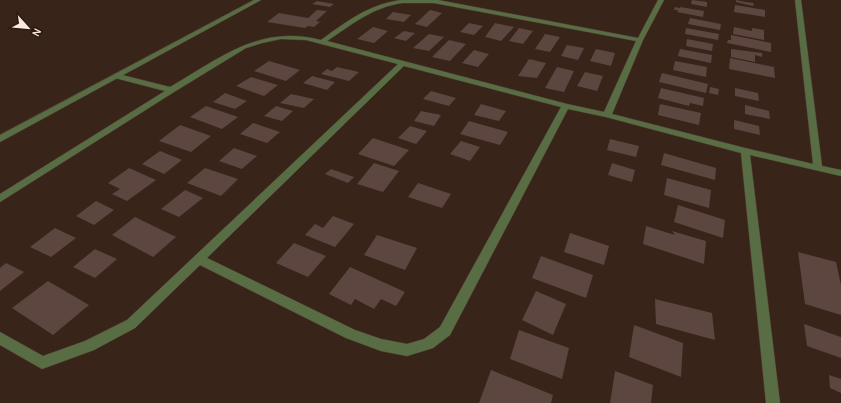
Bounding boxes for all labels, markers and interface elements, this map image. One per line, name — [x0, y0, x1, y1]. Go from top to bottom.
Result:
north arrow — [8, 8, 48, 48]
text: N — [29, 26, 44, 39]

